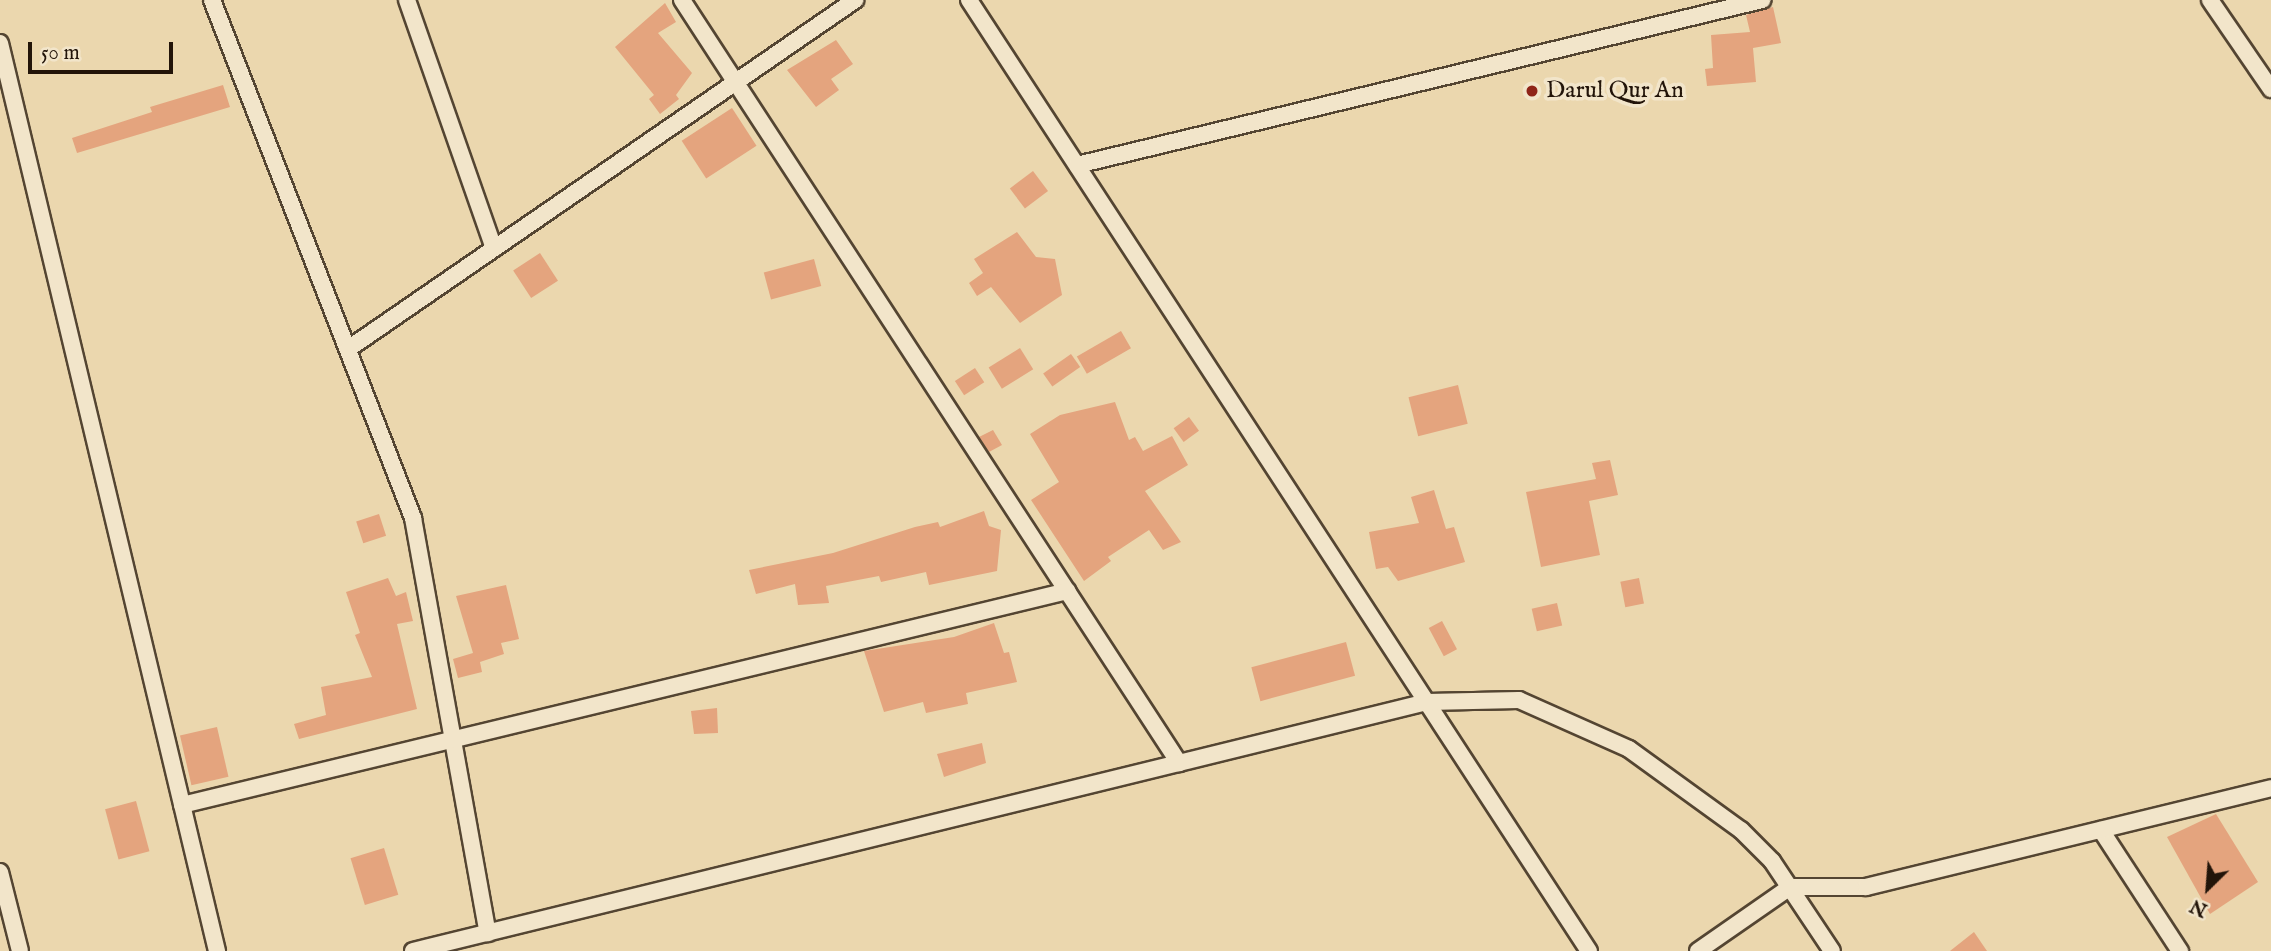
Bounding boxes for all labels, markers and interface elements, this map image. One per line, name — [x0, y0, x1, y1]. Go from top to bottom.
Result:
scale bar — [32, 28, 177, 72]
text: 50 m — [41, 40, 80, 67]
place label: Darul Qur An — [1546, 77, 1684, 105]
marker: Darul Qur An — [1524, 83, 1540, 99]
north arrow — [2173, 853, 2243, 923]
text: N — [2187, 893, 2212, 921]

